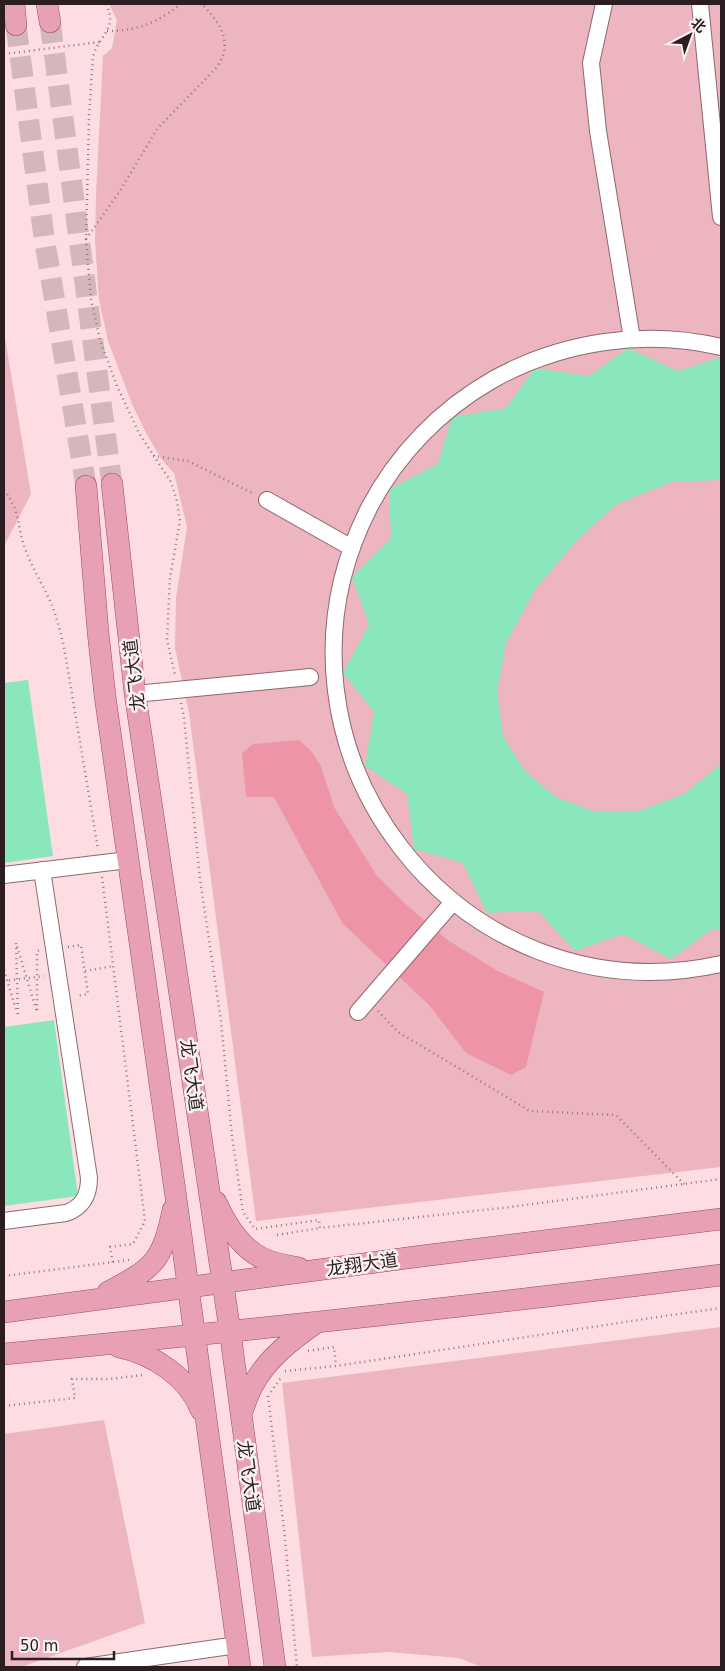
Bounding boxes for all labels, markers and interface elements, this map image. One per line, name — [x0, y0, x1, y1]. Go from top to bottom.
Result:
north arrow — [665, 10, 715, 60]
text: 北 — [688, 15, 709, 36]
street label: 龙飞大道 — [119, 638, 149, 712]
street label: 龙飞大道 — [177, 1038, 207, 1112]
street label: 龙翔大道 — [325, 1249, 399, 1279]
street label: 龙飞大道 — [234, 1439, 264, 1513]
scale bar — [12, 1628, 115, 1660]
text: 50 m — [20, 1637, 58, 1655]

